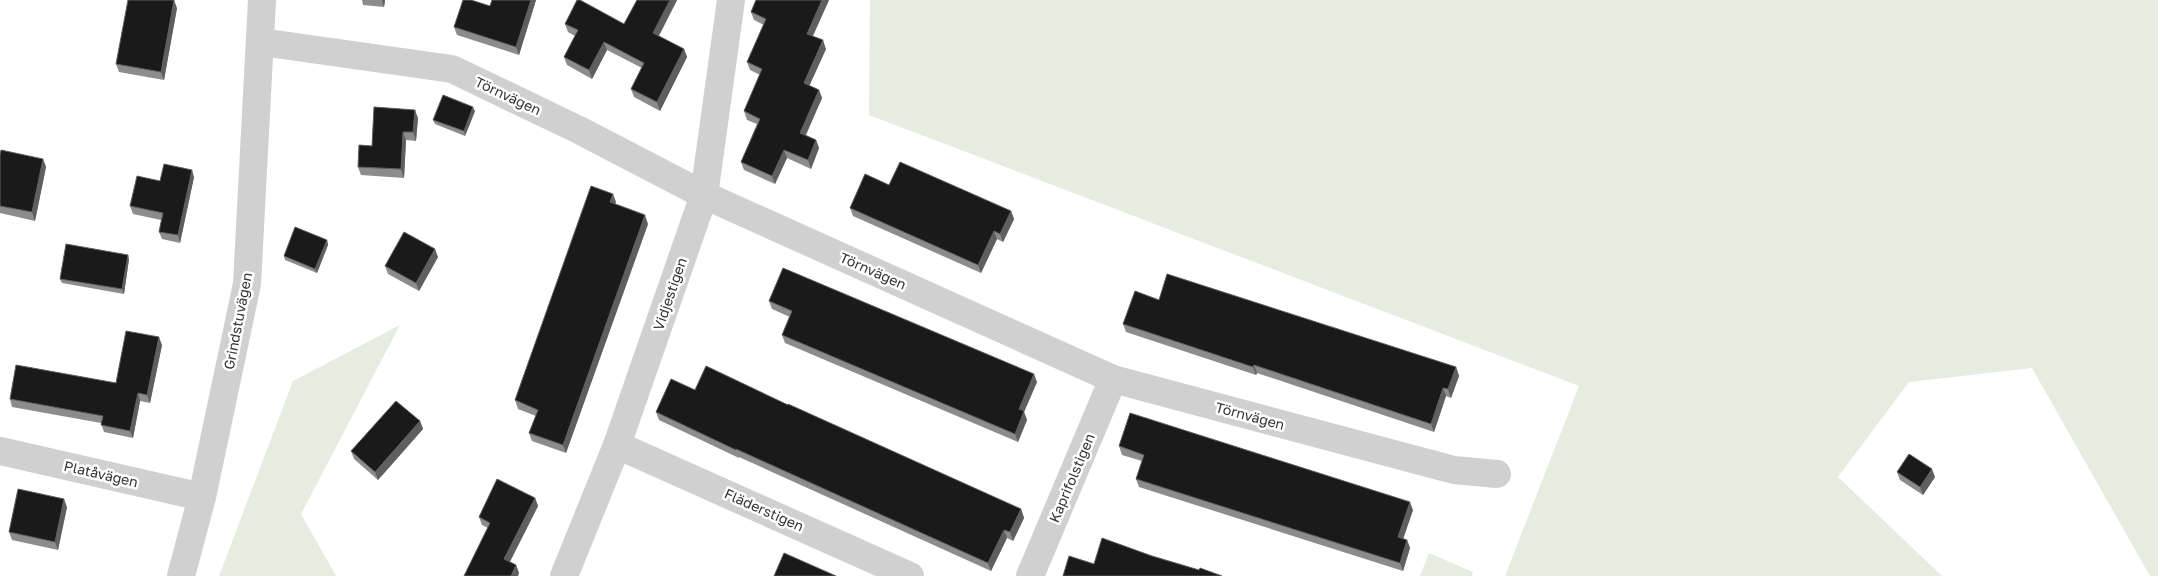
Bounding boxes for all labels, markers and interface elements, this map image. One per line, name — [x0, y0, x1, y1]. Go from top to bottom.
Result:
street label: Törnvägen — [473, 73, 544, 118]
street label: Törnvägen — [837, 248, 909, 293]
street label: Vidjestigen — [649, 255, 690, 332]
street label: Grindstuvägen — [220, 271, 255, 371]
street label: Törnvägen — [1214, 398, 1287, 433]
street label: Kaprifolstigen — [1045, 431, 1098, 525]
street label: Platåvägen — [62, 457, 140, 490]
street label: Fläderstigen — [722, 484, 807, 535]

